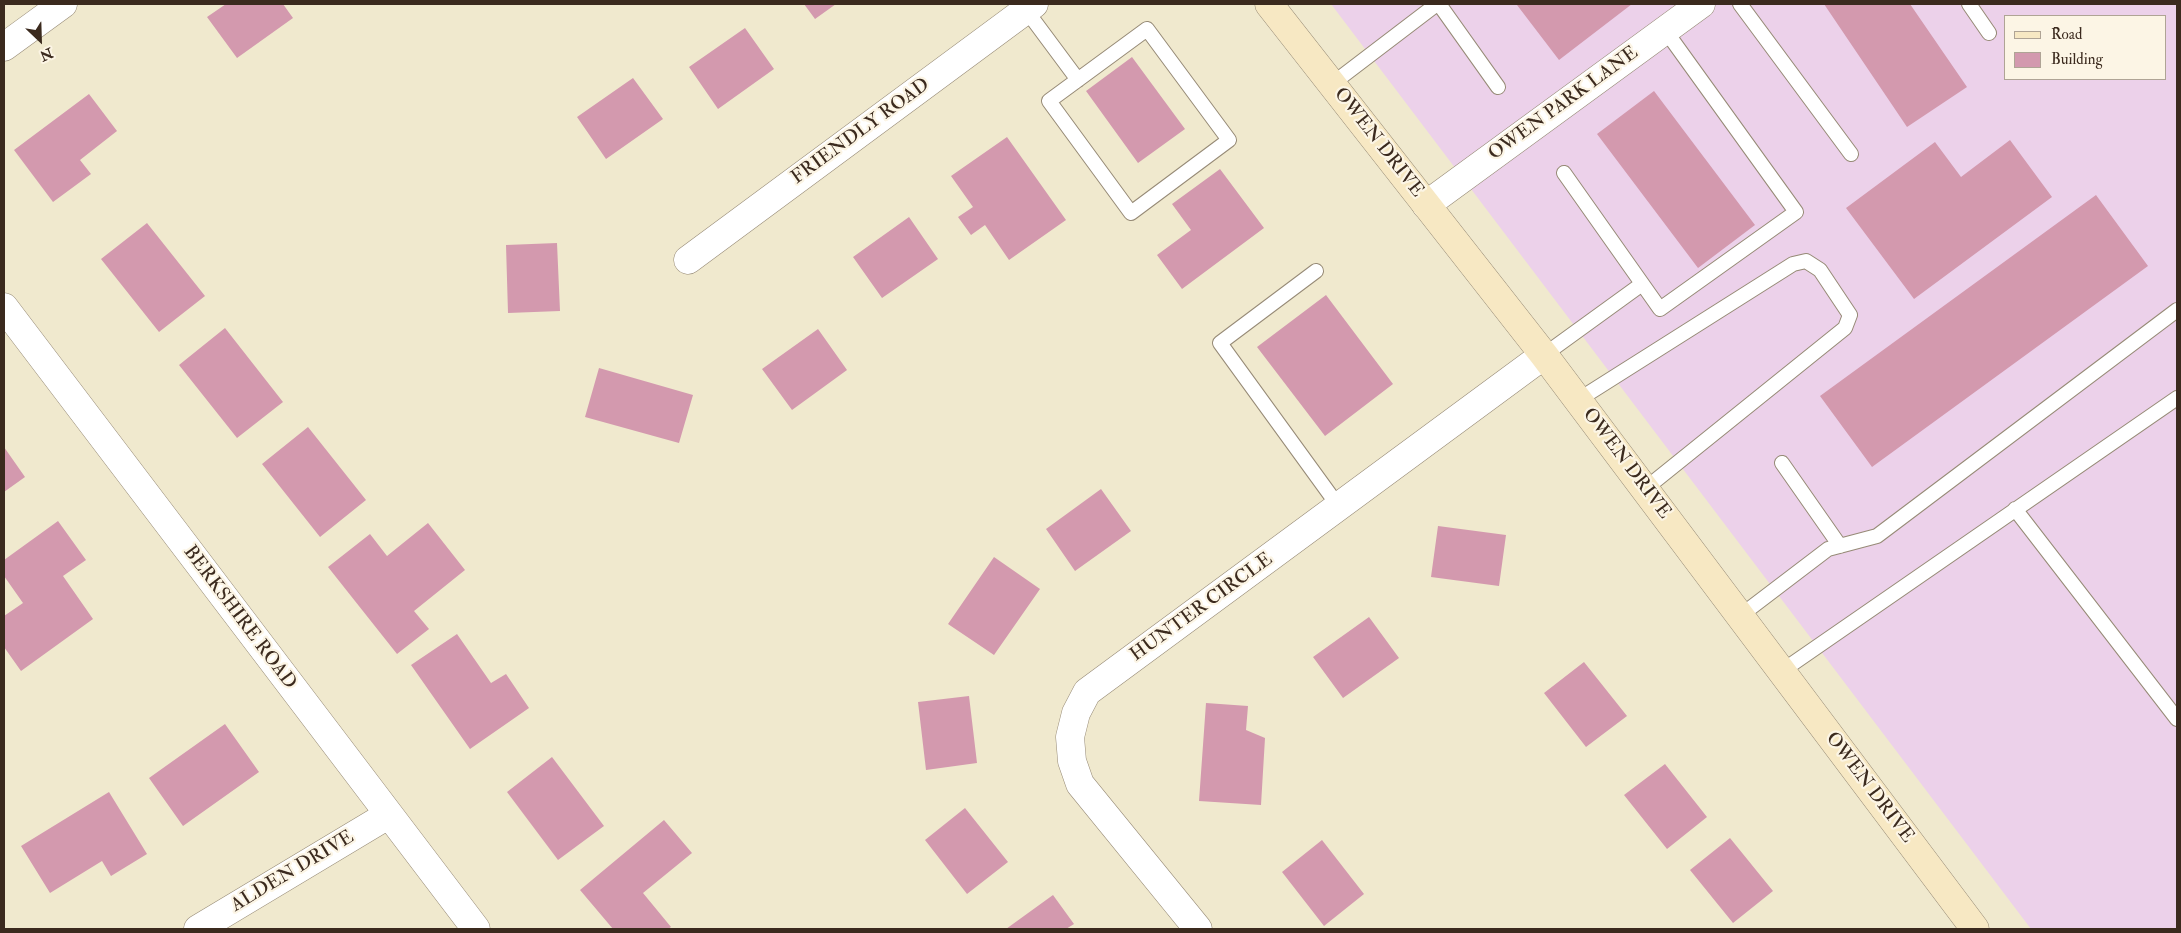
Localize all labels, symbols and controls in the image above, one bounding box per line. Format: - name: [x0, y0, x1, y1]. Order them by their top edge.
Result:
- north arrow: [15, 15, 65, 65]
- legend: [2004, 15, 2166, 80]
- text: Road: [2051, 25, 2082, 44]
- street label: OWEN PARK LANE: [1485, 42, 1643, 166]
- text: N: [37, 44, 55, 64]
- text: Building: [2051, 50, 2103, 69]
- street label: FRIENDLY ROAD: [787, 74, 935, 190]
- street label: OWEN DRIVE: [1328, 84, 1428, 202]
- street label: OWEN DRIVE: [1577, 404, 1675, 524]
- street label: BERKSHIRE ROAD: [178, 542, 300, 694]
- street label: HUNTER CIRCLE: [1126, 549, 1278, 667]
- street label: OWEN DRIVE: [1820, 728, 1918, 848]
- street label: ALDEN DRIVE: [227, 826, 359, 918]

